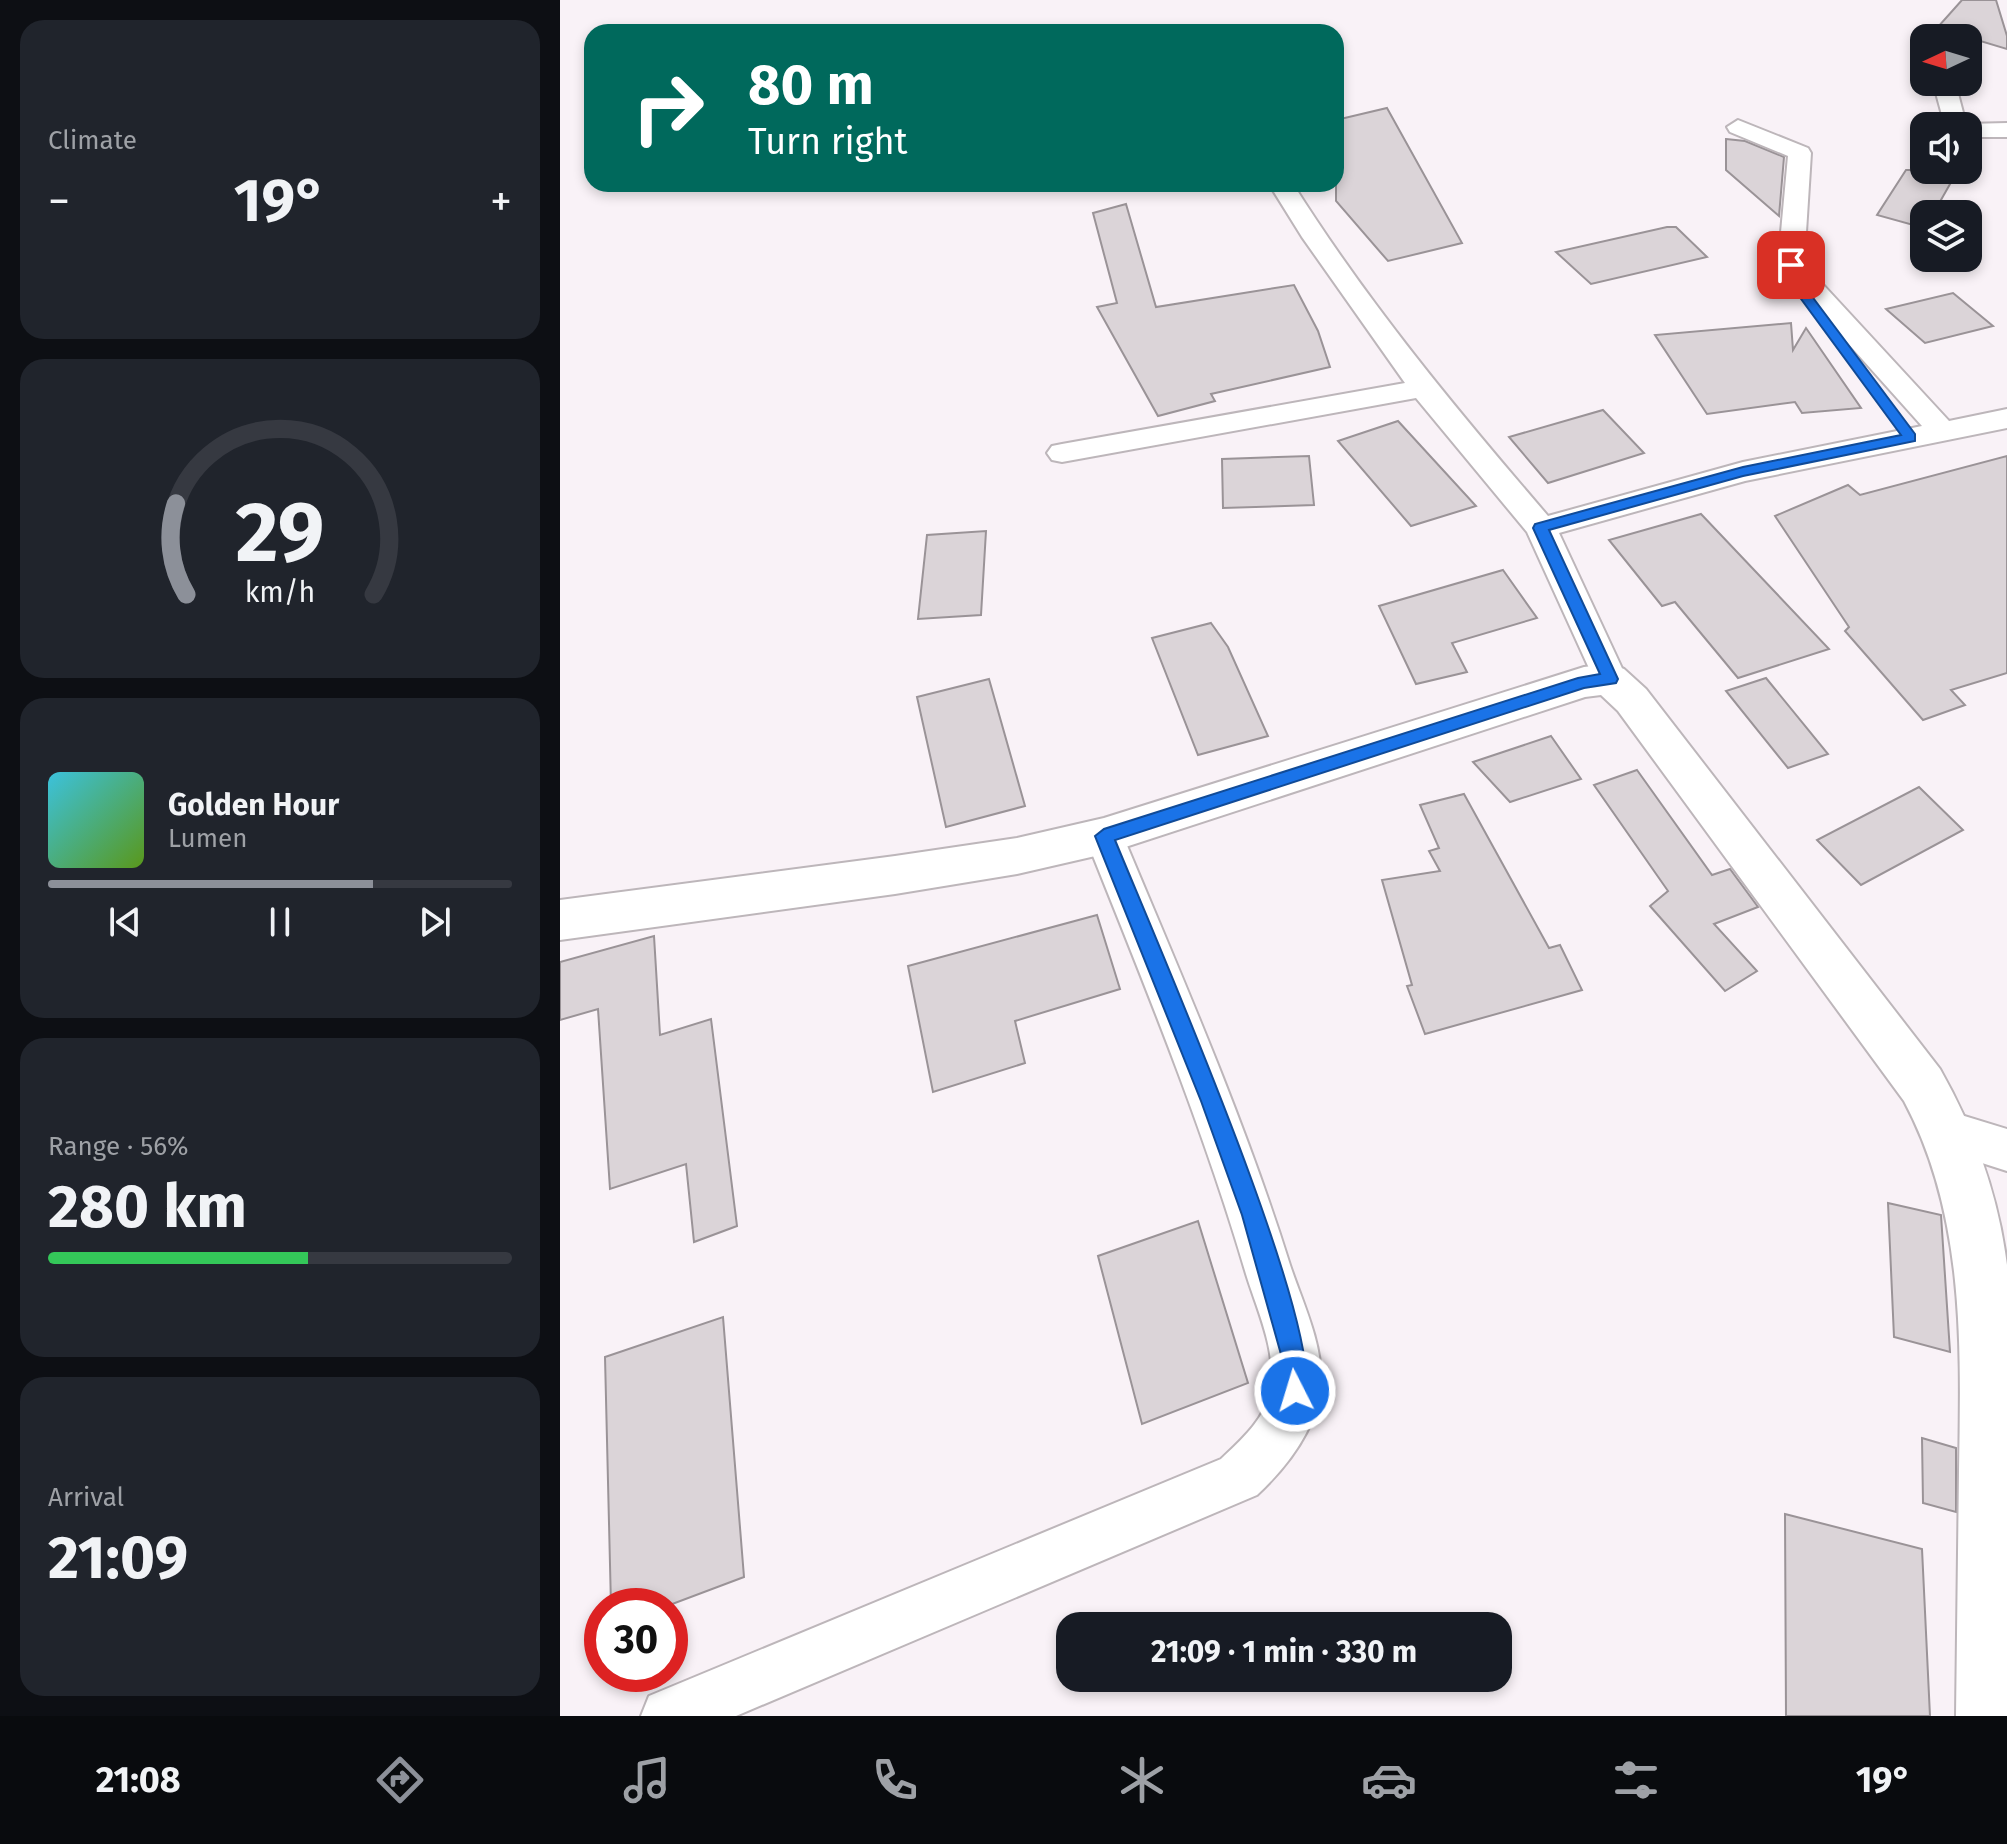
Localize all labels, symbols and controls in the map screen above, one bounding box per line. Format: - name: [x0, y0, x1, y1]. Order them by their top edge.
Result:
- north arrow: [1910, 24, 1982, 96]
- map controls: [1910, 24, 1982, 272]
- text: 80 m: [748, 52, 874, 119]
- icon: right: [616, 56, 720, 160]
- button: sound: [1910, 112, 1982, 184]
- text: Turn right: [748, 120, 908, 164]
- text: Climate: [48, 125, 137, 156]
- text: 19°: [234, 165, 326, 237]
- text: −: [48, 175, 70, 228]
- text: +: [490, 175, 512, 228]
- button: layers: [1910, 200, 1982, 272]
- pin: [1757, 231, 1825, 299]
- icon: arrive: [1769, 243, 1813, 287]
- text: 29: [236, 482, 324, 582]
- text: km/h: [245, 575, 315, 610]
- text: Golden Hour: [168, 787, 339, 823]
- text: Lumen: [168, 823, 247, 854]
- icon: previous: [103, 900, 147, 944]
- icon: pause: [258, 900, 302, 944]
- icon: next: [413, 900, 457, 944]
- text: Range · 56%: [48, 1131, 189, 1162]
- text: 280 km: [48, 1171, 247, 1243]
- position arrow: [1253, 1349, 1337, 1433]
- text: Arrival: [48, 1482, 124, 1513]
- text: 21:09: [48, 1522, 188, 1594]
- speed limit sign: 30: [584, 1588, 688, 1692]
- text: 21:09 · 1 min · 330 m: [1151, 1634, 1417, 1670]
- icon: directions: [372, 1752, 428, 1808]
- icon: music: [619, 1752, 675, 1808]
- icon: phone: [867, 1752, 923, 1808]
- icon: climate: [1114, 1752, 1170, 1808]
- icon: car: [1361, 1752, 1417, 1808]
- icon: filters: [1608, 1752, 1664, 1808]
- text: 21:08: [96, 1758, 181, 1802]
- text: 19°: [1856, 1758, 1911, 1802]

